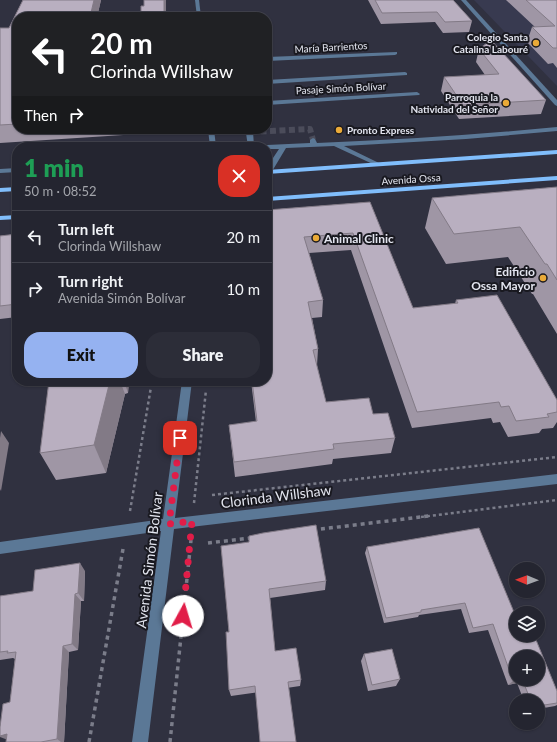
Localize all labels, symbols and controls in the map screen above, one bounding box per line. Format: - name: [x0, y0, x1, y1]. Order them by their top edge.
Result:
- text: 20 m: [90, 26, 153, 60]
- icon: left: [24, 28, 76, 80]
- place label: Colegio Santa Catalina Labouré: [453, 31, 529, 55]
- marker: Colegio Santa Catalina Labouré: [531, 38, 541, 48]
- street label: María Barrientos: [294, 39, 368, 55]
- text: Clorinda Willshaw: [90, 60, 233, 82]
- street label: Pasaje Simón Bolívar: [295, 80, 387, 96]
- place label: Parroquia la Natividad del Señor: [410, 91, 498, 115]
- marker: Parroquia la Natividad del Señor: [501, 98, 511, 108]
- icon: right: [65, 104, 87, 126]
- text: Then: [24, 106, 57, 124]
- place label: Pronto Express: [347, 124, 415, 136]
- marker: Pronto Express: [334, 125, 344, 135]
- text: 1 min: [24, 153, 84, 182]
- button: close: [218, 155, 260, 197]
- street label: Avenida Ossa: [381, 171, 441, 187]
- text: 50 m · 08:52: [24, 183, 97, 199]
- text: Turn left: [58, 220, 114, 238]
- icon: left: [24, 226, 46, 248]
- text: 20 m: [226, 228, 260, 246]
- place label: Animal Clinic: [323, 231, 394, 246]
- marker: Animal Clinic: [311, 233, 321, 243]
- text: Clorinda Willshaw: [58, 238, 161, 254]
- place label: Edificio Ossa Mayor: [471, 264, 536, 293]
- text: Turn right: [58, 272, 123, 290]
- marker: Edificio Ossa Mayor: [538, 273, 548, 283]
- icon: right: [24, 278, 46, 300]
- text: 10 m: [226, 280, 260, 298]
- text: Avenida Simón Bolívar: [58, 290, 186, 306]
- button: Exit: [24, 332, 138, 378]
- button: Share: [146, 332, 260, 378]
- pin: [163, 421, 197, 455]
- icon: arrive: [169, 427, 191, 449]
- street label: Clorinda Willshaw: [220, 481, 332, 511]
- street label: Avenida Simón Bolívar: [132, 491, 166, 629]
- north arrow: [509, 562, 545, 598]
- map controls: [509, 562, 545, 730]
- position arrow: [162, 595, 204, 637]
- button: layers: [509, 606, 545, 642]
- button: +: [509, 650, 545, 686]
- button: −: [509, 694, 545, 730]

